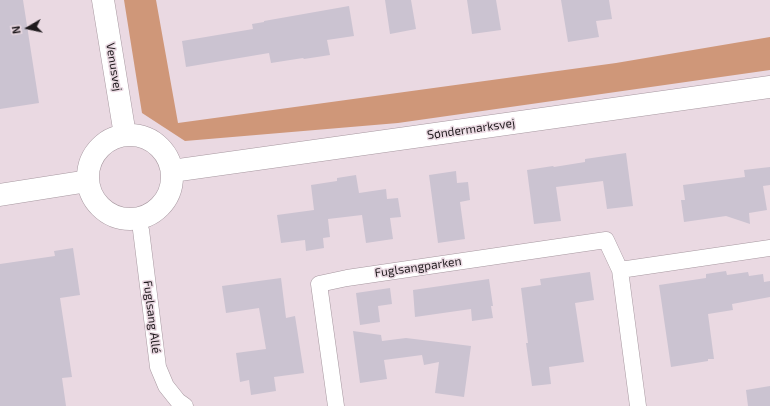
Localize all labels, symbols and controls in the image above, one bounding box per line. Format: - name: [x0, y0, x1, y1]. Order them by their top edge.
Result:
- north arrow: [8, 8, 48, 48]
- text: N: [9, 25, 23, 35]
- street label: Venusvej: [103, 42, 125, 92]
- street label: Søndermarksvej: [426, 116, 516, 142]
- street label: Fuglsangparken: [374, 254, 462, 280]
- street label: Fuglsang Allé: [140, 280, 164, 354]

